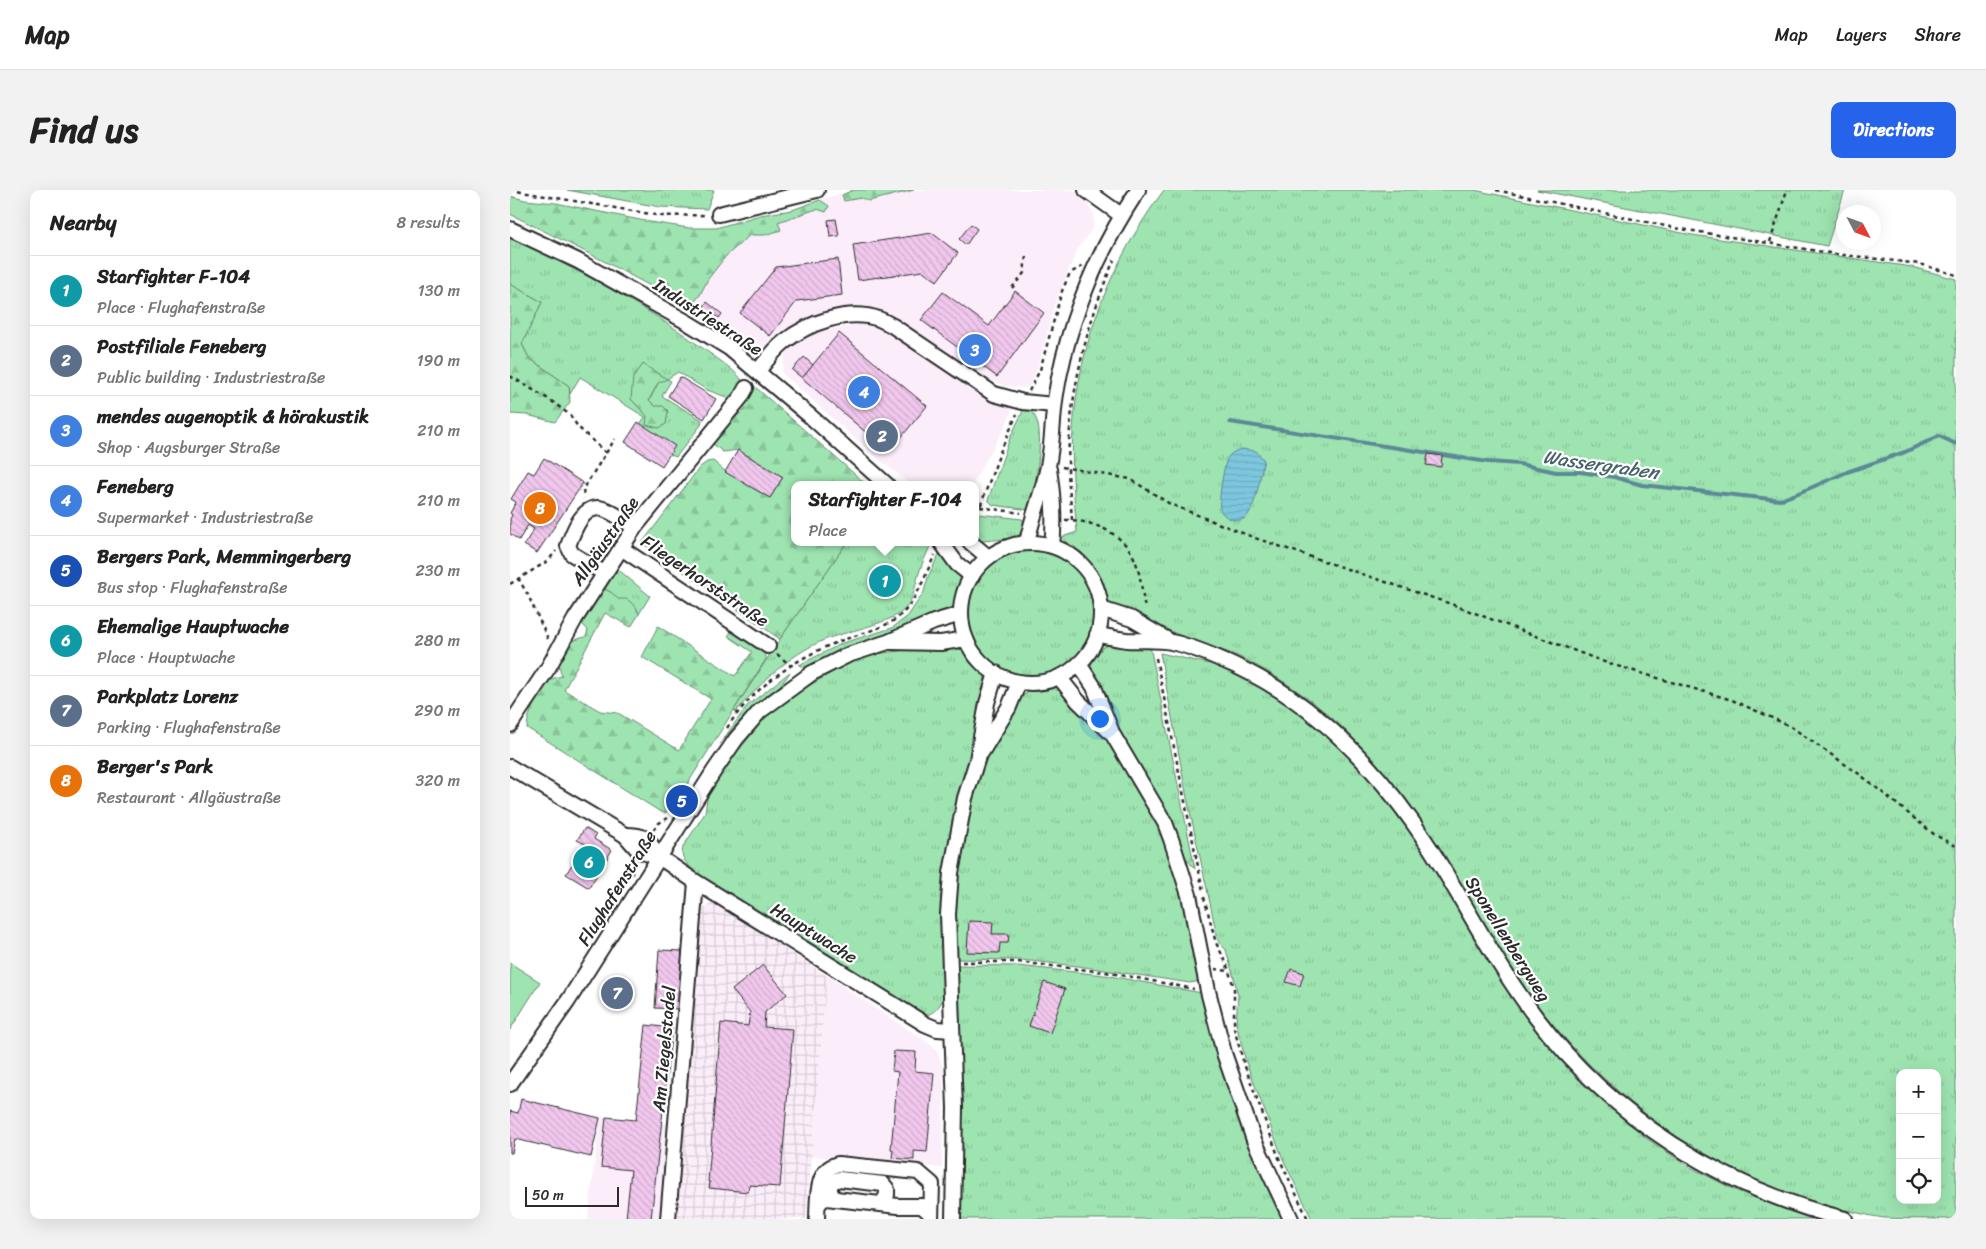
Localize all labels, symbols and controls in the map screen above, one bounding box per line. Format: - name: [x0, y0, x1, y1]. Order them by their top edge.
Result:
- text: Map: [25, 14, 69, 56]
- text: Map: [1775, 19, 1808, 51]
- text: Layers: [1836, 19, 1887, 51]
- text: Share: [1915, 19, 1961, 51]
- text: Find us: [30, 99, 138, 161]
- button: Directions: [1831, 102, 1956, 158]
- text: Nearby: [50, 204, 116, 242]
- north arrow: [1836, 205, 1881, 250]
- text: 8 results: [397, 208, 460, 237]
- text: Starfighter F-104: [97, 260, 250, 293]
- street label: Industriestraße: [646, 269, 769, 365]
- text: 1: [63, 276, 69, 305]
- text: 130 m: [418, 276, 460, 305]
- text: Place · Flughafenstraße: [97, 293, 265, 322]
- text: Postfiliale Feneberg: [97, 330, 266, 363]
- pin: 3: [959, 331, 991, 369]
- text: 2: [61, 346, 71, 375]
- text: 190 m: [417, 346, 460, 375]
- text: Public building · Industriestraße: [97, 363, 325, 392]
- pin: 4: [848, 373, 880, 411]
- text: mendes augenoptik & hörakustik: [97, 400, 369, 433]
- text: 3: [62, 416, 70, 445]
- text: 210 m: [417, 416, 460, 445]
- pin: 2: [866, 417, 898, 455]
- text: Shop · Augsburger Straße: [97, 433, 280, 462]
- water label: Wassergraben: [1541, 440, 1663, 489]
- text: Feneberg: [97, 470, 174, 503]
- popup: [791, 481, 979, 546]
- text: Starfighter F-104: [808, 483, 962, 516]
- text: 4: [61, 486, 71, 515]
- text: 210 m: [417, 486, 460, 515]
- pin: 8: [524, 489, 556, 527]
- street label: Allgäustraße: [562, 489, 648, 593]
- text: Supermarket · Industriestraße: [97, 503, 313, 532]
- text: Place: [808, 516, 847, 545]
- street label: Fliegerhorststraße: [634, 526, 776, 636]
- text: Bergers Park, Memmingerberg: [97, 540, 351, 573]
- text: 5: [61, 556, 71, 585]
- text: 230 m: [415, 556, 460, 585]
- pin: 1: [869, 562, 901, 600]
- text: Bus stop · Flughafenstraße: [97, 573, 287, 602]
- text: Ehemalige Hauptwache: [97, 610, 289, 643]
- text: 6: [61, 626, 71, 655]
- text: 280 m: [415, 626, 460, 655]
- text: Place · Hauptwache: [97, 643, 235, 672]
- text: Parkplatz Lorenz: [97, 680, 238, 713]
- text: 7: [61, 696, 71, 725]
- text: 290 m: [414, 696, 460, 725]
- your location: [1087, 706, 1113, 732]
- text: Parking · Flughafenstraße: [97, 713, 281, 742]
- text: Berger's Park: [97, 750, 213, 783]
- text: 8: [61, 766, 71, 795]
- text: 320 m: [415, 766, 460, 795]
- pin: 5: [666, 782, 698, 820]
- text: Restaurant · Allgäustraße: [97, 783, 281, 812]
- street label: Flughafenstraße: [568, 824, 666, 952]
- pin: 6: [573, 843, 605, 881]
- street label: Sponellenbergweg: [1456, 870, 1560, 1008]
- street label: Hauptwache: [764, 893, 864, 973]
- pin: 7: [601, 974, 633, 1012]
- street label: Am Ziegelstadel: [642, 984, 686, 1114]
- map controls: [1896, 1069, 1941, 1204]
- button: +: [1896, 1069, 1941, 1114]
- button: −: [1896, 1114, 1941, 1159]
- button: locate: [1896, 1159, 1941, 1204]
- text: 50 m: [532, 1183, 564, 1208]
- scale bar: [525, 1184, 619, 1207]

